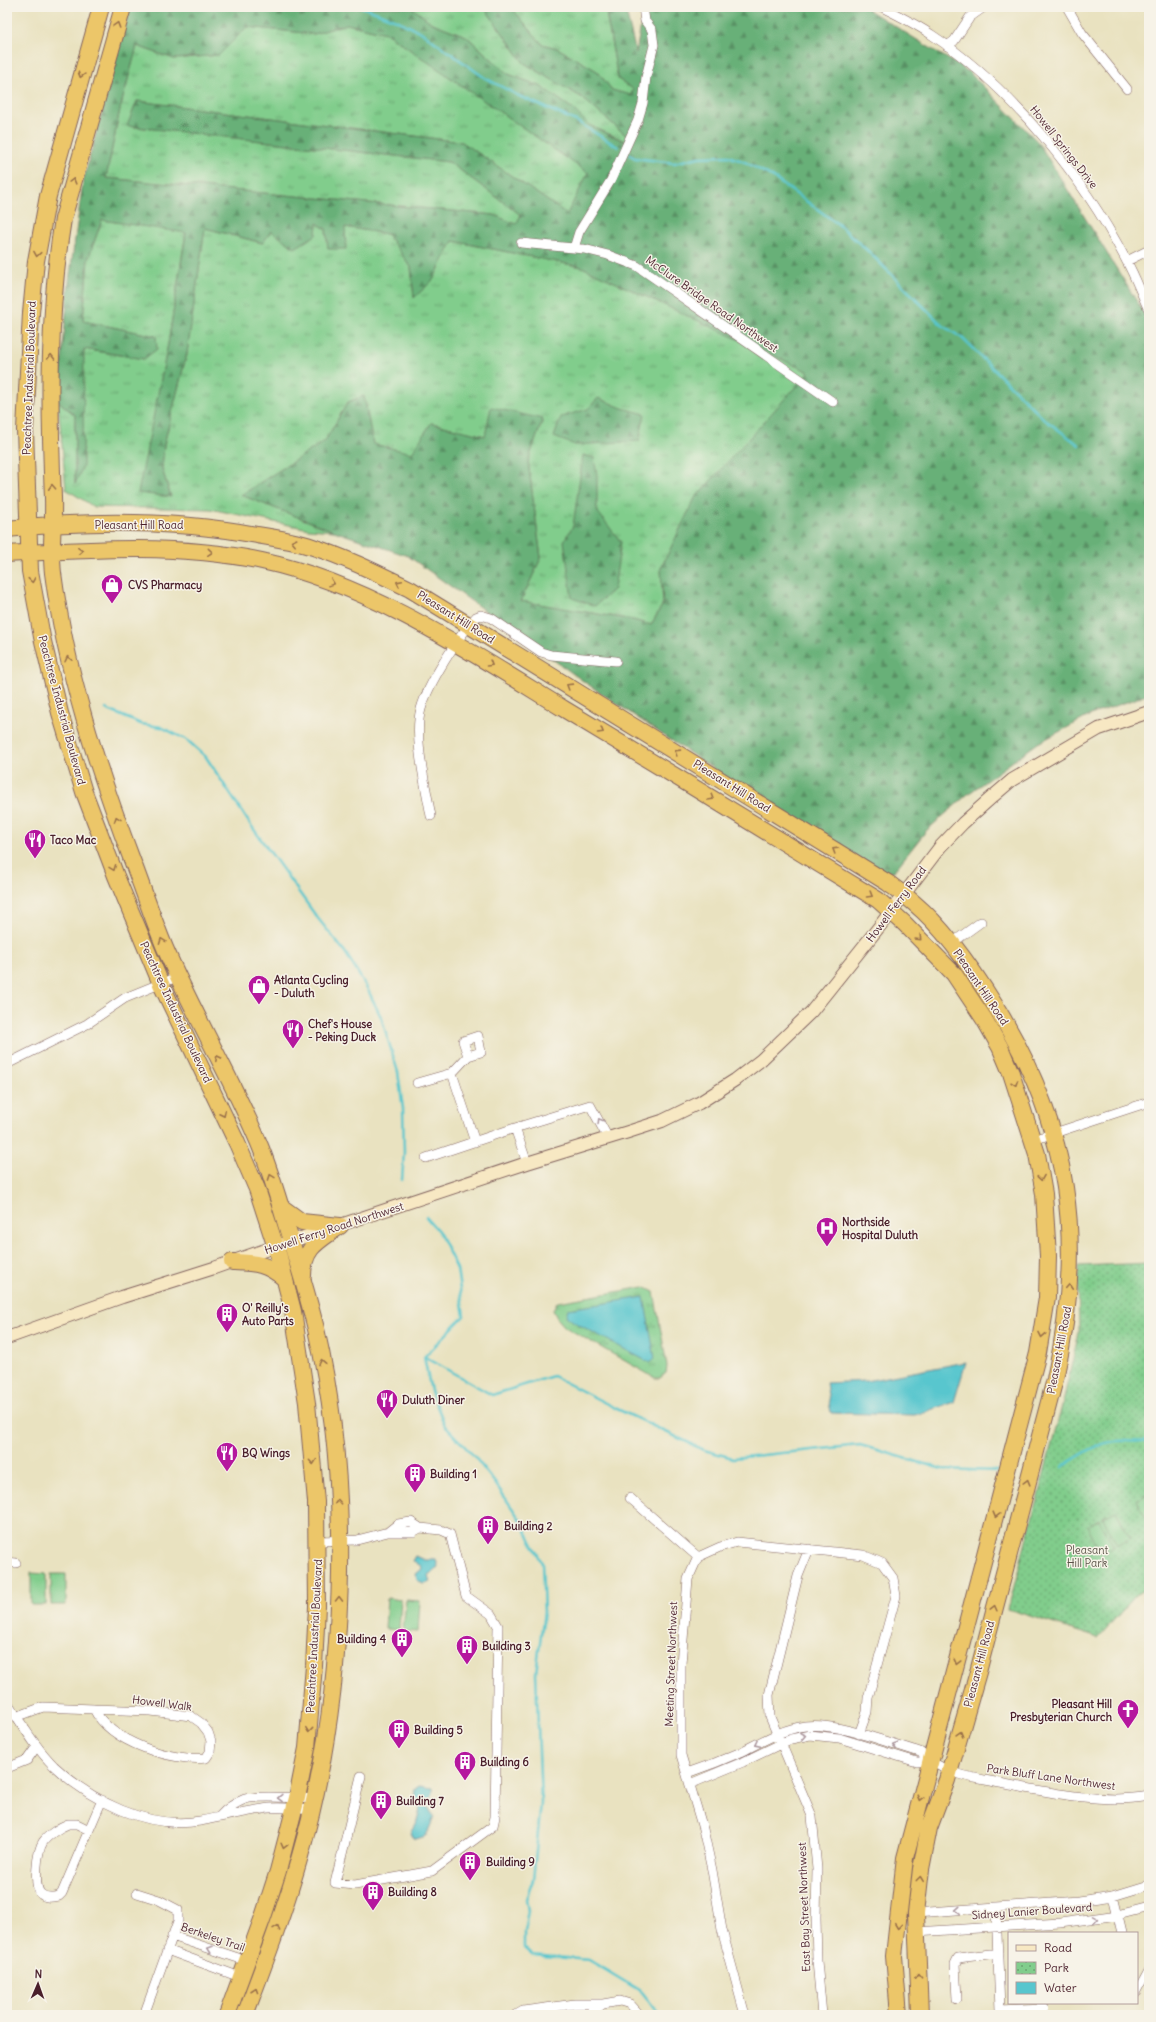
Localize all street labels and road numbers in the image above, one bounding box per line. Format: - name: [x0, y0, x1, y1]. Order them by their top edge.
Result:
- street label: Howell Springs Drive: [1027, 103, 1101, 191]
- street label: McClure Bridge Road Northwest: [643, 253, 781, 355]
- street label: Peachtree Industrial Boulevard: [19, 300, 39, 455]
- street label: Pleasant Hill Road: [95, 518, 184, 532]
- street label: Pleasant Hill Road: [415, 588, 498, 647]
- street label: Peachtree Industrial Boulevard: [35, 634, 89, 787]
- street label: Pleasant Hill Road: [691, 757, 774, 816]
- street label: Howell Ferry Road: [863, 863, 929, 945]
- street label: Peachtree Industrial Boulevard: [137, 939, 215, 1085]
- street label: Pleasant Hill Road: [950, 946, 1012, 1028]
- street label: Howell Ferry Road Northwest: [263, 1199, 406, 1257]
- street label: Pleasant Hill Road: [1044, 1305, 1074, 1395]
- street label: Peachtree Industrial Boulevard: [303, 1558, 325, 1713]
- street label: Meeting Street Northwest: [662, 1601, 680, 1727]
- street label: Pleasant Hill Road: [961, 1619, 997, 1709]
- street label: Howell Walk: [131, 1692, 193, 1714]
- street label: Park Bluff Lane Northwest: [986, 1761, 1117, 1793]
- street label: East Bay Street Northwest: [795, 1842, 813, 1972]
- street label: Sidney Lanier Boulevard: [971, 1900, 1093, 1922]
- street label: Berkeley Trail: [179, 1919, 247, 1955]

